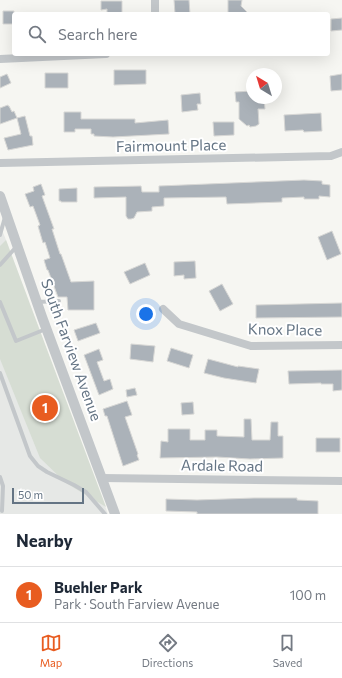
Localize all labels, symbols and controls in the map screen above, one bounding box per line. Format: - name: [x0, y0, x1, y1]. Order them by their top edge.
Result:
- search box: [12, 12, 330, 56]
- icon: search: [26, 23, 48, 45]
- text: Search here: [58, 25, 137, 43]
- north arrow: [246, 68, 282, 104]
- street label: Fairmount Place: [116, 135, 226, 155]
- street label: South Farview Avenue: [38, 276, 106, 423]
- your location: [136, 304, 156, 324]
- street label: Knox Place: [248, 319, 323, 339]
- pin: 1: [32, 393, 58, 423]
- street label: Ardale Road: [181, 455, 263, 475]
- scale bar: [12, 486, 84, 505]
- text: 50 m: [18, 488, 43, 501]
- text: Nearby: [16, 530, 73, 551]
- text: Buehler Park: [54, 578, 143, 596]
- text: 1: [26, 587, 32, 603]
- text: 100 m: [290, 587, 326, 603]
- text: Park · South Farview Avenue: [54, 596, 219, 612]
- tab: Map: [40, 632, 62, 669]
- tab: Directions: [142, 632, 193, 669]
- tab: Saved: [273, 632, 302, 669]

